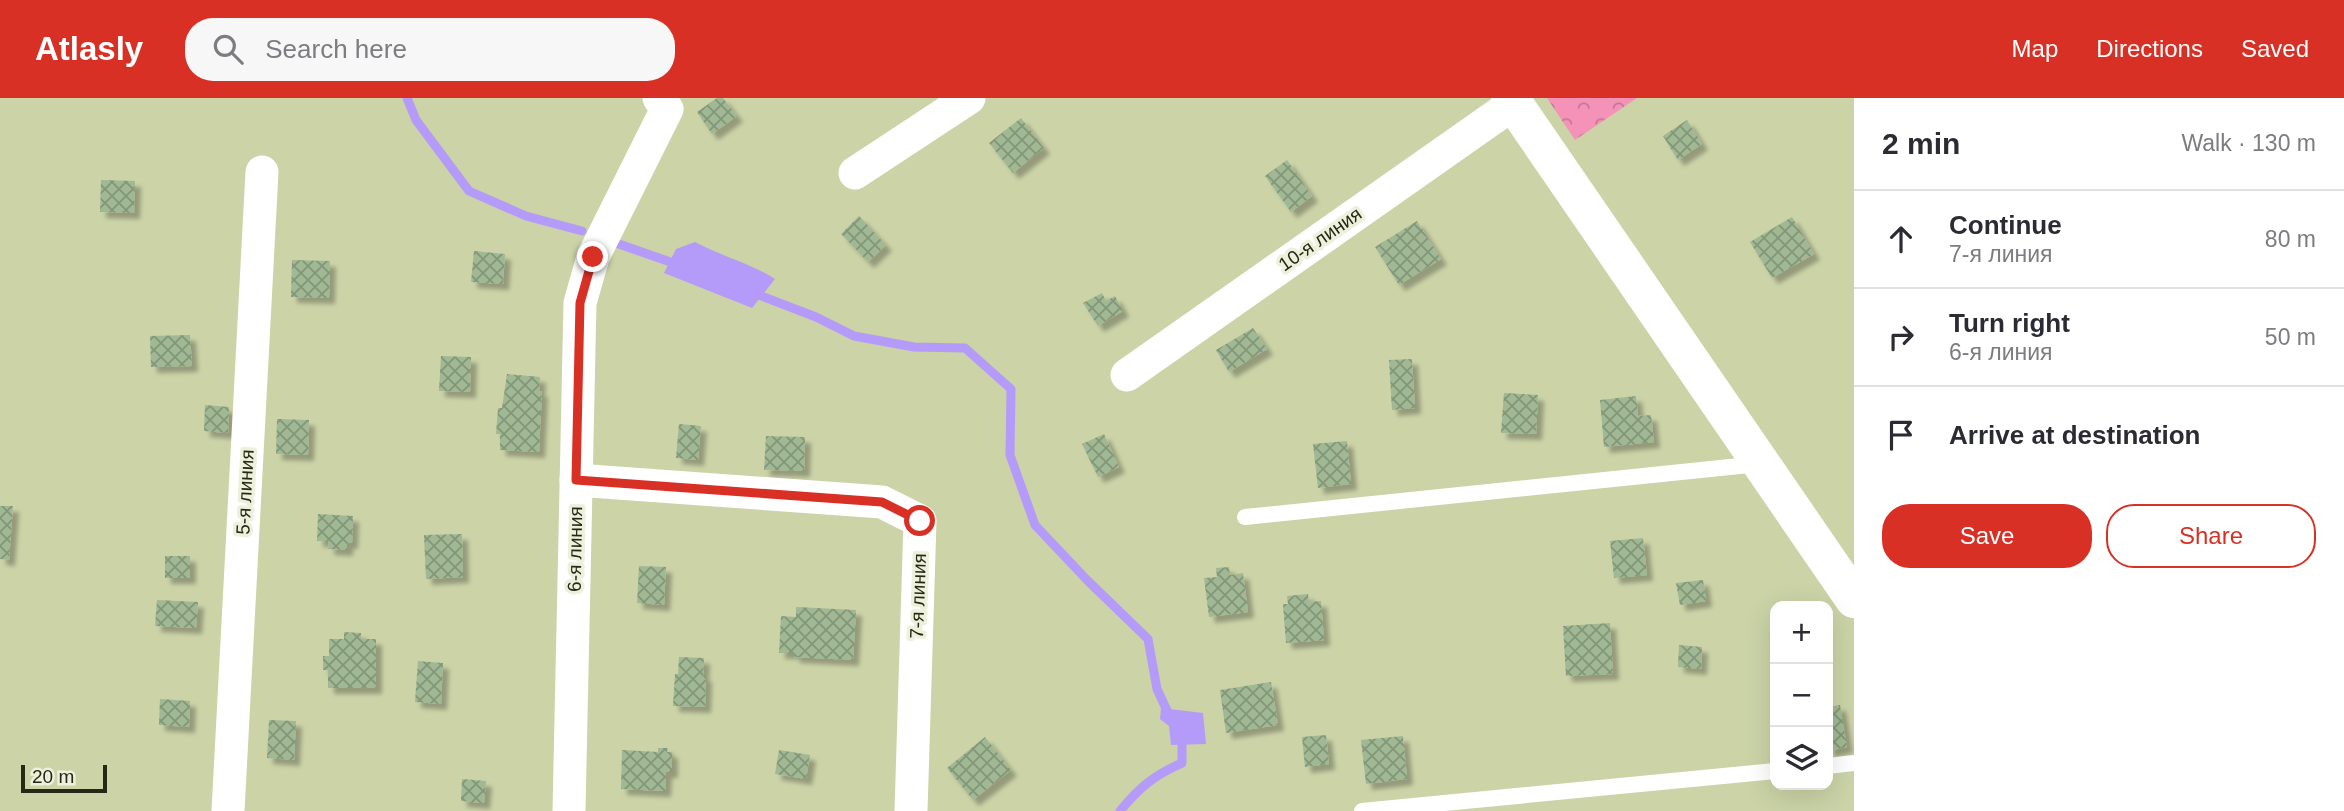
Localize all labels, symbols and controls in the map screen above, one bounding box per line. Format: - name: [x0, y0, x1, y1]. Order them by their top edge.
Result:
- search box: [185, 18, 675, 81]
- text: Atlasly: [35, 30, 143, 67]
- icon: search: [209, 30, 247, 68]
- text: Search here: [265, 34, 407, 64]
- text: Map: [2012, 35, 2058, 62]
- text: Directions: [2096, 35, 2203, 62]
- text: Saved: [2241, 35, 2309, 62]
- text: 2 min: [1882, 127, 1960, 160]
- text: Walk · 130 m: [2181, 130, 2316, 156]
- street label: 10-я линия: [1275, 203, 1365, 275]
- text: Continue: [1949, 210, 2062, 240]
- icon: ahead: [1882, 220, 1920, 258]
- text: 80 m: [2265, 226, 2316, 252]
- route end: [577, 241, 608, 272]
- text: 7-я линия: [1949, 241, 2053, 267]
- text: Turn right: [1949, 308, 2070, 338]
- icon: right: [1882, 318, 1920, 356]
- text: 50 m: [2265, 324, 2316, 350]
- text: 6-я линия: [1949, 339, 2053, 365]
- icon: arrive: [1882, 416, 1920, 454]
- text: Arrive at destination: [1949, 420, 2200, 450]
- street label: 5-я линия: [232, 449, 258, 535]
- button: Save: [1882, 504, 2092, 568]
- button: Share: [2106, 504, 2316, 568]
- route start: [904, 505, 935, 536]
- street label: 6-я линия: [564, 506, 586, 592]
- street label: 7-я линия: [906, 553, 930, 639]
- map controls: [1770, 601, 1833, 790]
- button: +: [1770, 601, 1833, 664]
- button: −: [1770, 664, 1833, 727]
- button: layers: [1770, 727, 1833, 790]
- scale bar: [21, 762, 107, 794]
- text: 20 m: [32, 766, 74, 787]

